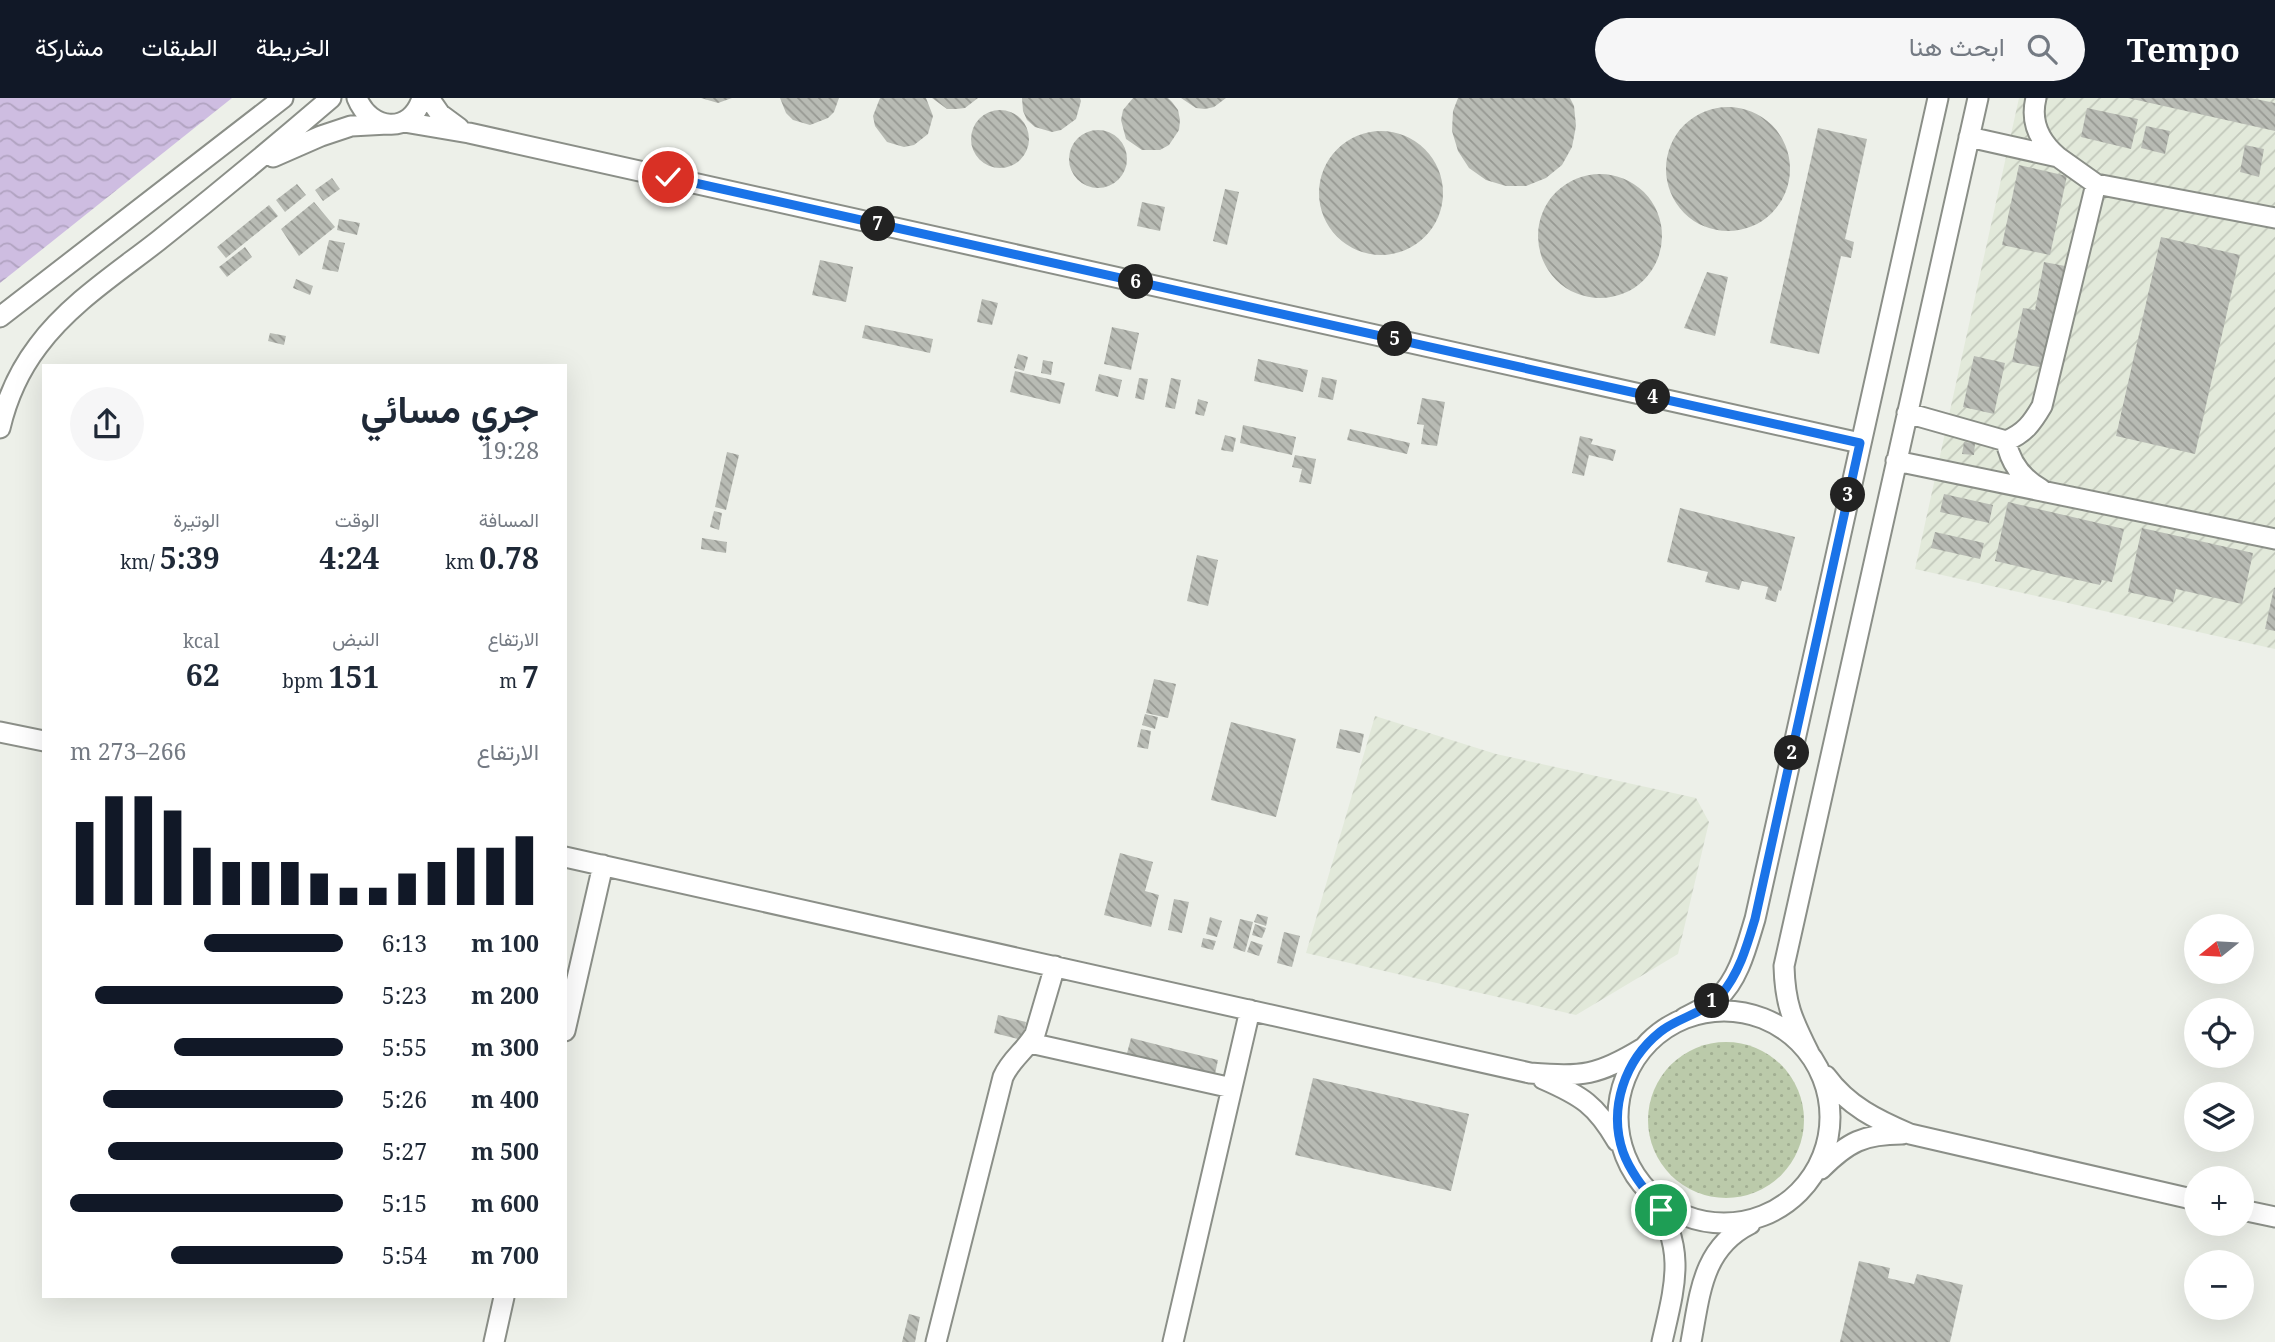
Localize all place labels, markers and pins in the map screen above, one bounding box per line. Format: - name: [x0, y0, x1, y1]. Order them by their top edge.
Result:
- pin: [638, 147, 698, 207]
- pin: 7: [860, 206, 896, 242]
- pin: 6: [1118, 264, 1154, 300]
- pin: 5: [1378, 322, 1412, 356]
- pin: 4: [1636, 380, 1670, 414]
- pin: 3: [1830, 478, 1866, 512]
- pin: 2: [1774, 736, 1810, 770]
- pin: 1: [1694, 984, 1730, 1018]
- pin: [1631, 1180, 1691, 1240]

